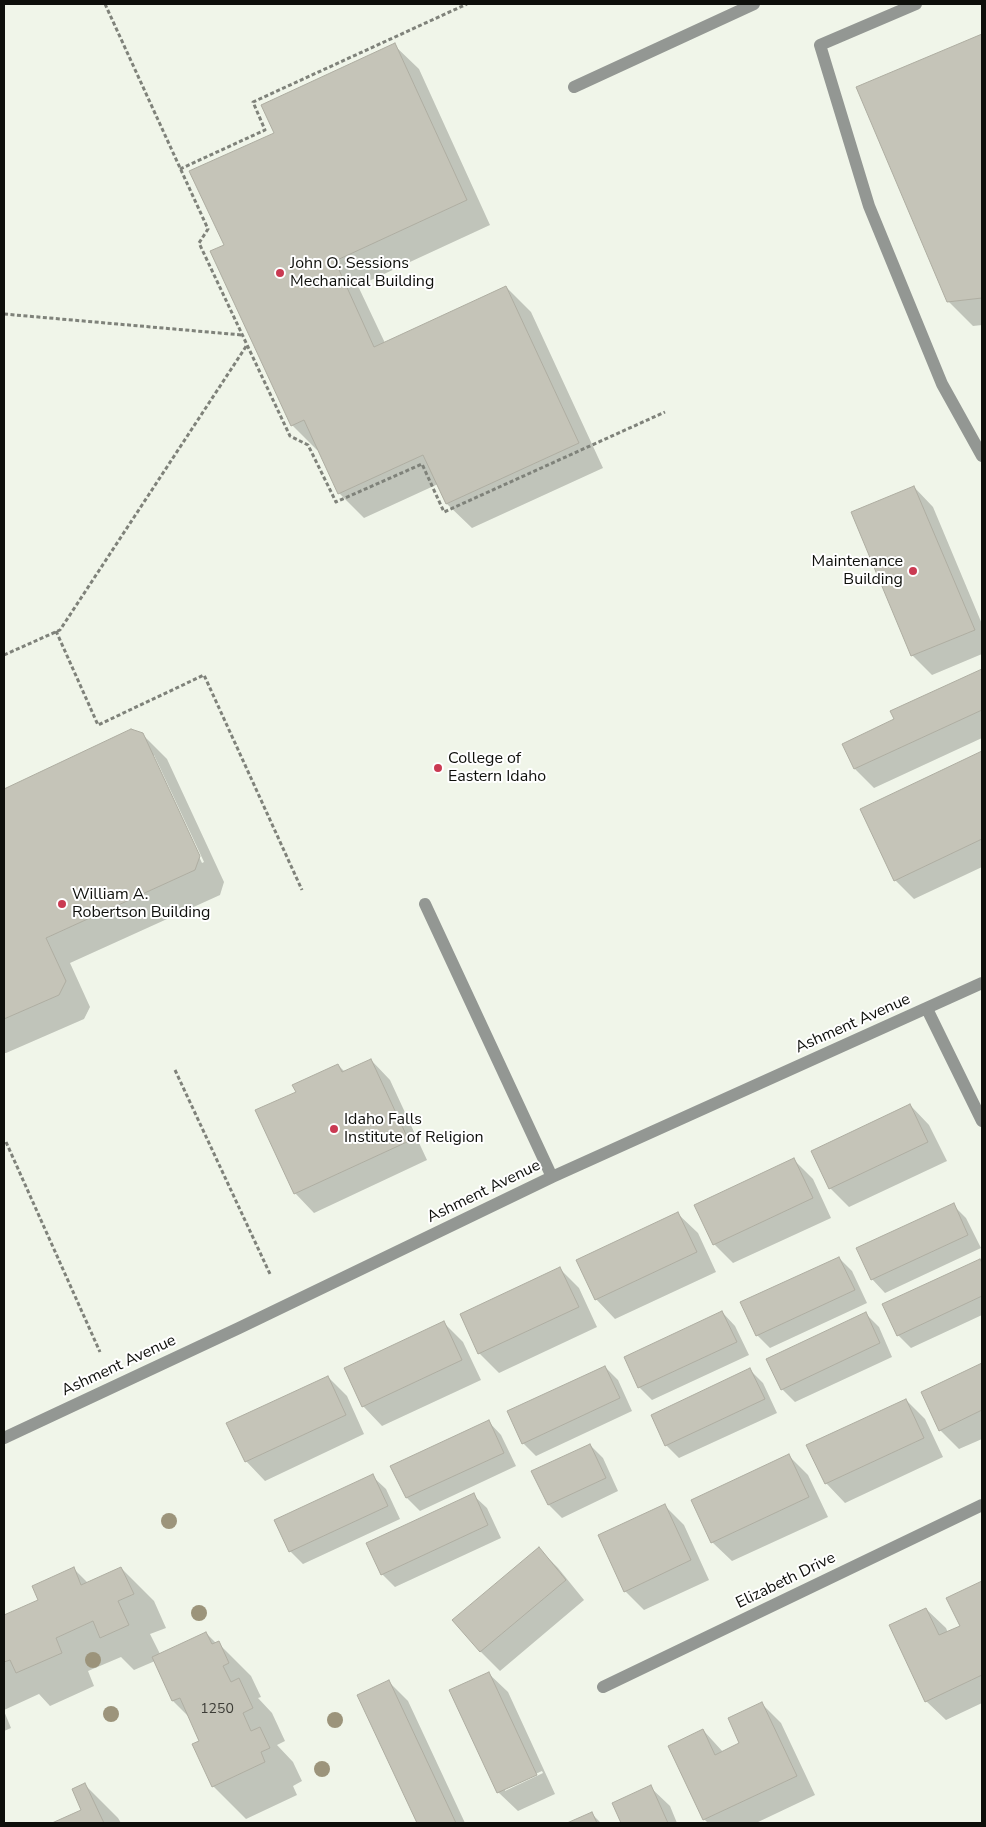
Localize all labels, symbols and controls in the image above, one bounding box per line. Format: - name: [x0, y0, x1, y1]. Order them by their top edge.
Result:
- place label: John O. Sessions Mechanical Building: [290, 254, 434, 292]
- marker: John O. Sessions Mechanical Building: [274, 267, 286, 279]
- place label: Maintenance Building: [812, 552, 903, 590]
- marker: Maintenance Building: [907, 565, 919, 577]
- place label: College of Eastern Idaho: [448, 749, 546, 787]
- marker: College of Eastern Idaho: [432, 762, 444, 774]
- place label: William A. Robertson Building: [72, 885, 210, 923]
- marker: William A. Robertson Building: [56, 898, 68, 910]
- street label: Ashment Avenue: [793, 990, 913, 1058]
- place label: Idaho Falls Institute of Religion: [344, 1110, 484, 1148]
- marker: Idaho Falls Institute of Religion: [328, 1123, 340, 1135]
- street label: Ashment Avenue: [424, 1156, 544, 1228]
- street label: Ashment Avenue: [59, 1331, 179, 1401]
- street label: Elizabeth Drive: [733, 1549, 839, 1613]
- house number: 1250: [200, 1702, 234, 1718]

